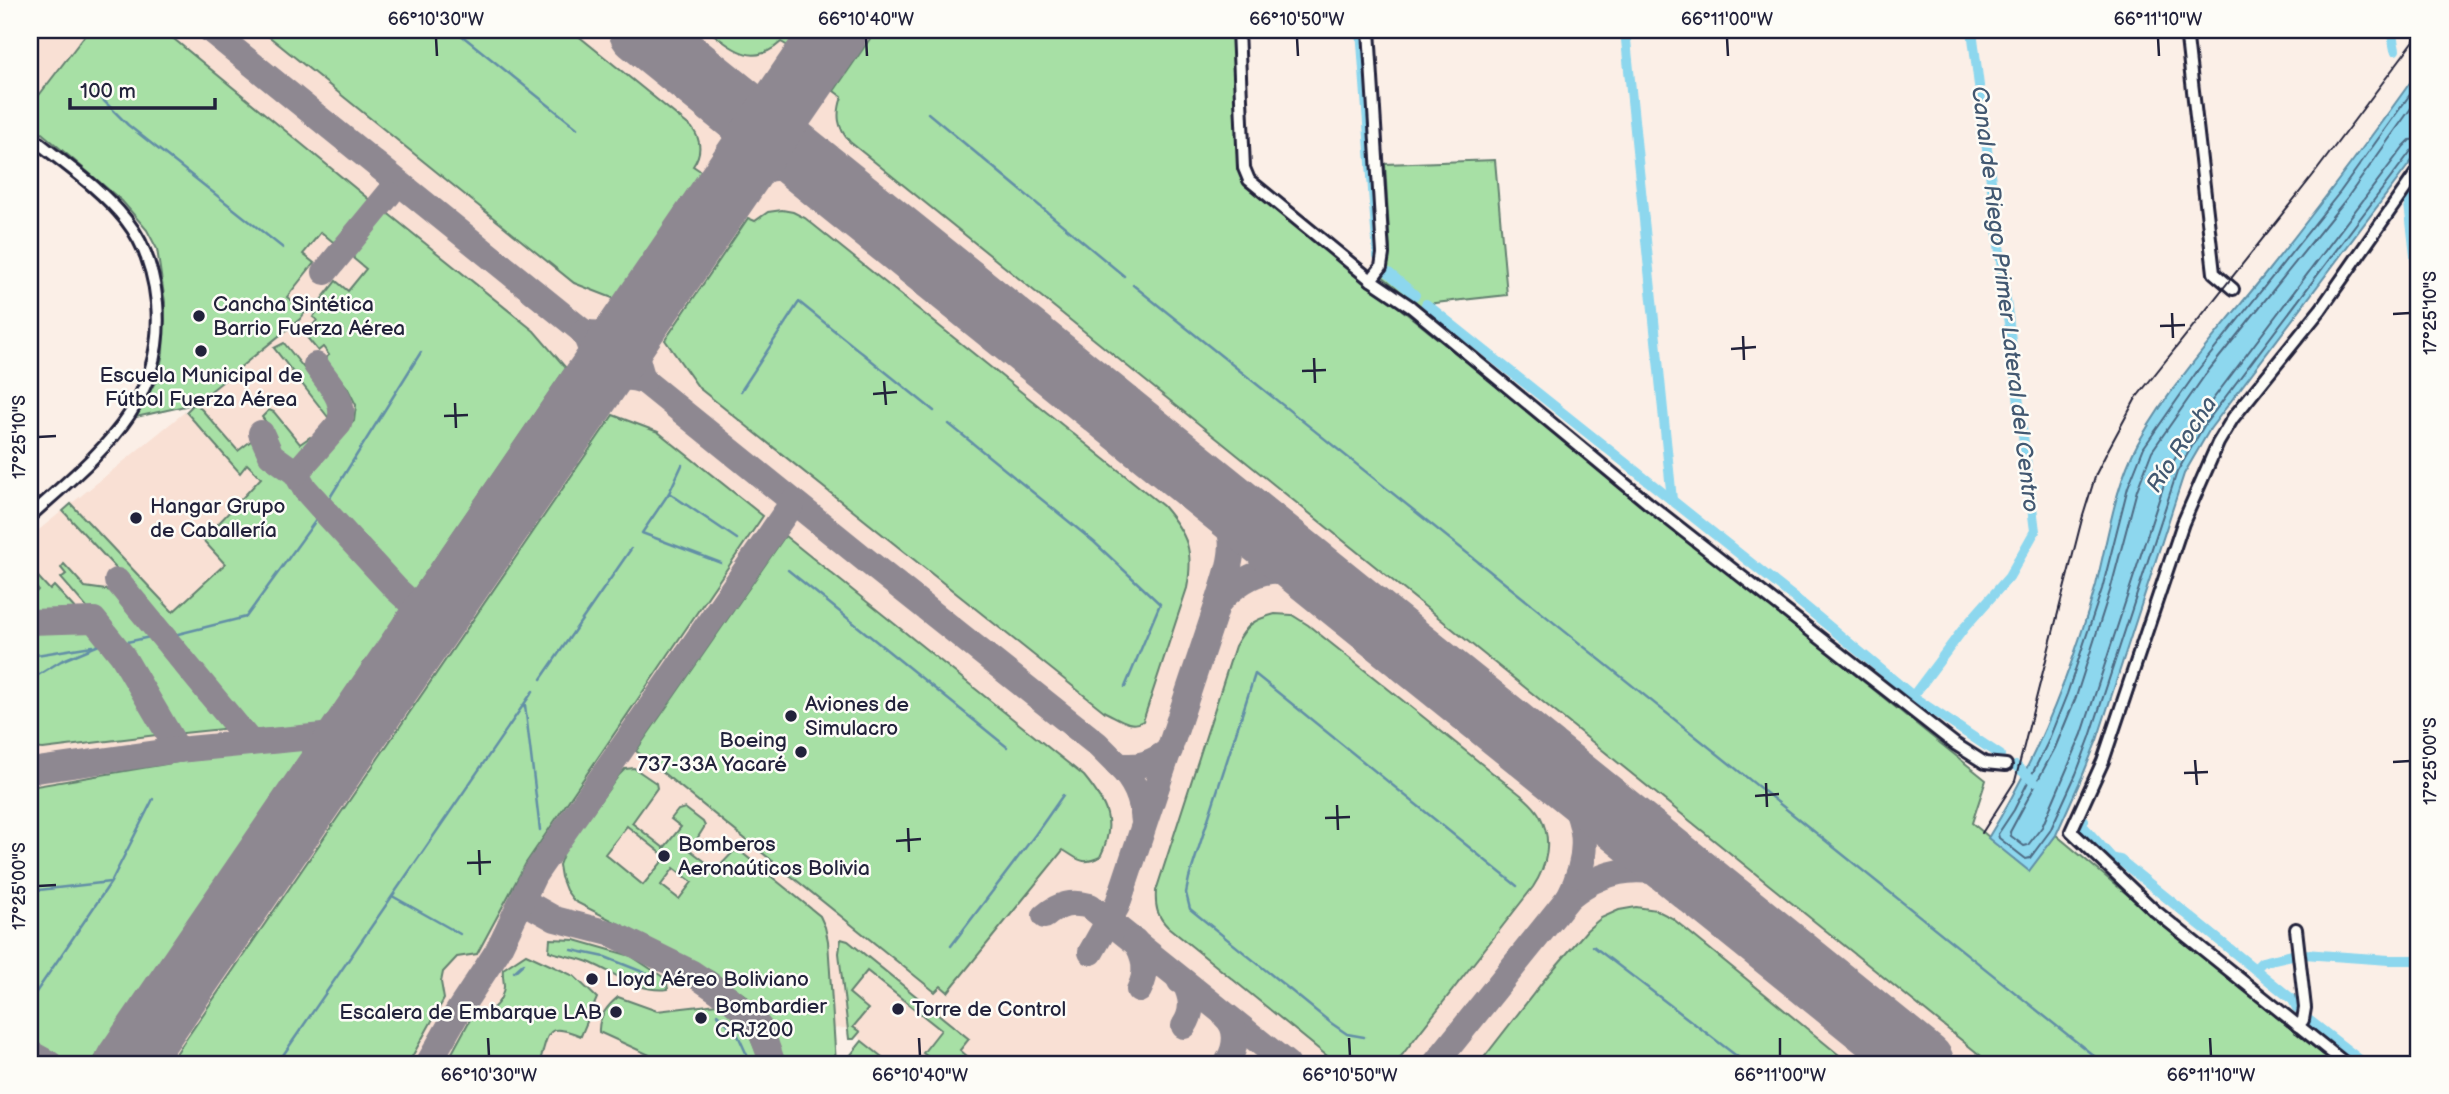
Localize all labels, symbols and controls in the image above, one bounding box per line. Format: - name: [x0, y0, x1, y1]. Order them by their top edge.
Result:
- text: 66°10'30"W: [388, 9, 485, 30]
- text: 66°10'40"W: [818, 9, 915, 30]
- text: 66°10'50"W: [1249, 9, 1345, 30]
- text: 66°11'00"W: [1681, 9, 1774, 30]
- text: 66°11'10"W: [2114, 9, 2203, 30]
- scale bar: [70, 66, 215, 110]
- text: 100 m: [80, 79, 136, 104]
- water label: Canal de Riego Primer Lateral del Centro: [1965, 84, 2045, 514]
- text: 17°25'10"S: [2420, 271, 2441, 355]
- place label: Cancha Sintética Barrio Fuerza Aérea: [213, 292, 405, 341]
- marker: Cancha Sintética Barrio Fuerza Aérea: [191, 308, 207, 324]
- marker: Escuela Municipal de Fútbol Fuerza Aérea: [193, 343, 209, 359]
- place label: Escuela Municipal de Fútbol Fuerza Aérea: [99, 363, 303, 412]
- water label: Río Rocha: [2140, 391, 2223, 498]
- text: 17°25'10"S: [9, 395, 30, 479]
- place label: Hangar Grupo de Caballería: [150, 494, 286, 543]
- marker: Hangar Grupo de Caballería: [128, 510, 144, 526]
- place label: Aviones de Simulacro: [805, 692, 909, 741]
- marker: Aviones de Simulacro: [783, 708, 799, 724]
- text: 17°25'00"S: [2420, 717, 2441, 805]
- place label: Boeing 737-33A Yacaré: [638, 728, 787, 777]
- marker: Boeing 737-33A Yacaré: [793, 744, 809, 760]
- place label: Bomberos Aeronaúticos Bolivia: [678, 832, 870, 881]
- text: 17°25'00"S: [9, 842, 30, 930]
- marker: Bomberos Aeronaúticos Bolivia: [656, 848, 672, 864]
- place label: Lloyd Aéreo Boliviano: [606, 967, 809, 992]
- marker: Lloyd Aéreo Boliviano: [584, 971, 600, 987]
- place label: Bombardier CRJ200: [715, 994, 827, 1043]
- place label: Torre de Control: [912, 997, 1066, 1022]
- place label: Escalera de Embarque LAB: [339, 1000, 602, 1025]
- marker: Torre de Control: [890, 1001, 906, 1017]
- marker: Escalera de Embarque LAB: [608, 1004, 624, 1020]
- marker: Bombardier CRJ200: [693, 1010, 709, 1026]
- text: 66°10'30"W: [441, 1065, 538, 1086]
- text: 66°10'40"W: [872, 1065, 969, 1086]
- text: 66°10'50"W: [1302, 1065, 1398, 1086]
- text: 66°11'00"W: [1734, 1065, 1827, 1086]
- text: 66°11'10"W: [2167, 1065, 2256, 1086]

